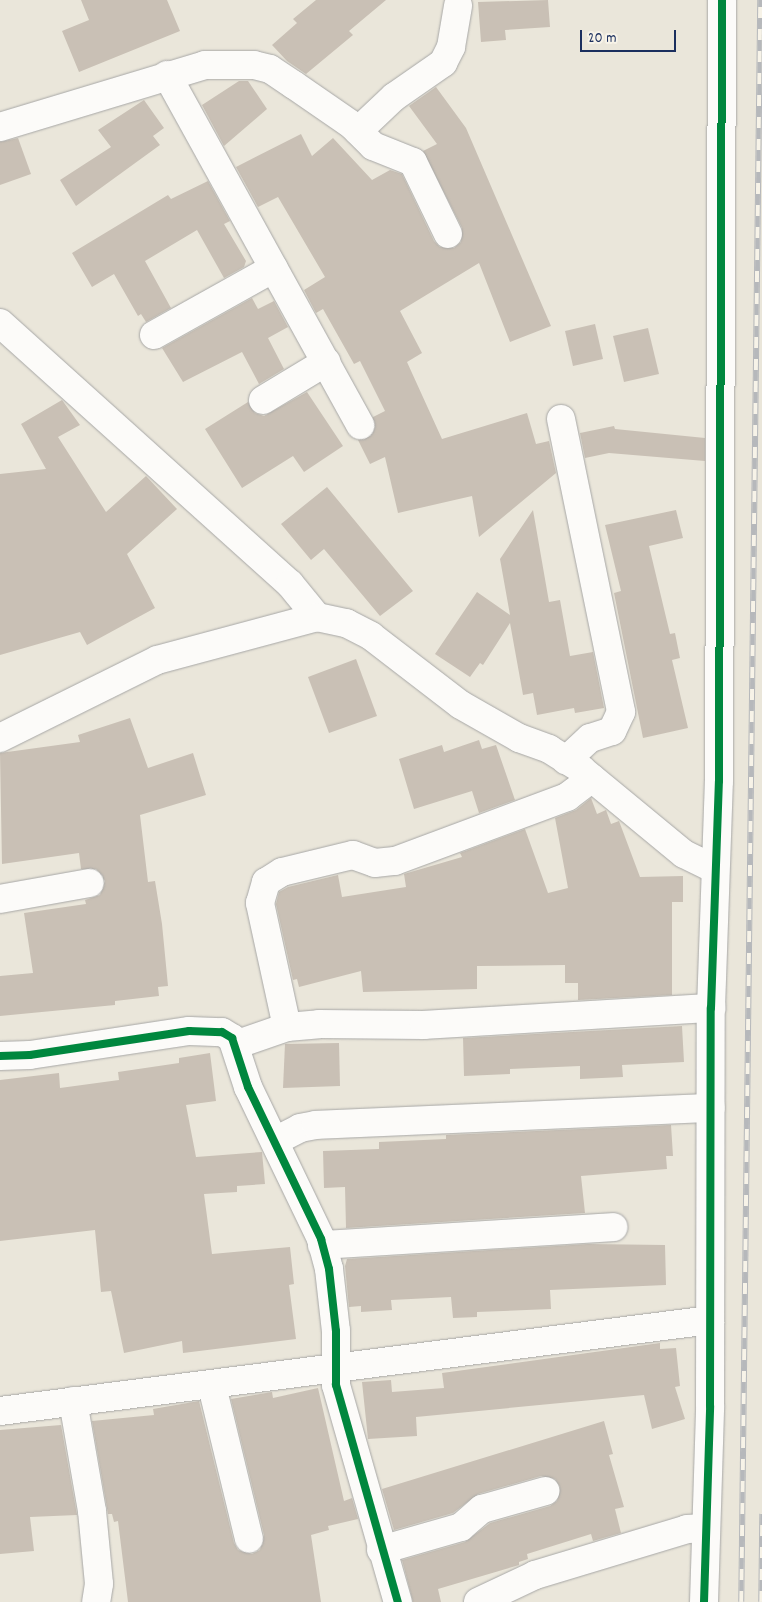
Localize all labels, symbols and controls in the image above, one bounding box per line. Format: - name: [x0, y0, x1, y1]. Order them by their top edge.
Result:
- scale bar: [582, 20, 678, 52]
- text: 20 m: [588, 28, 616, 50]

